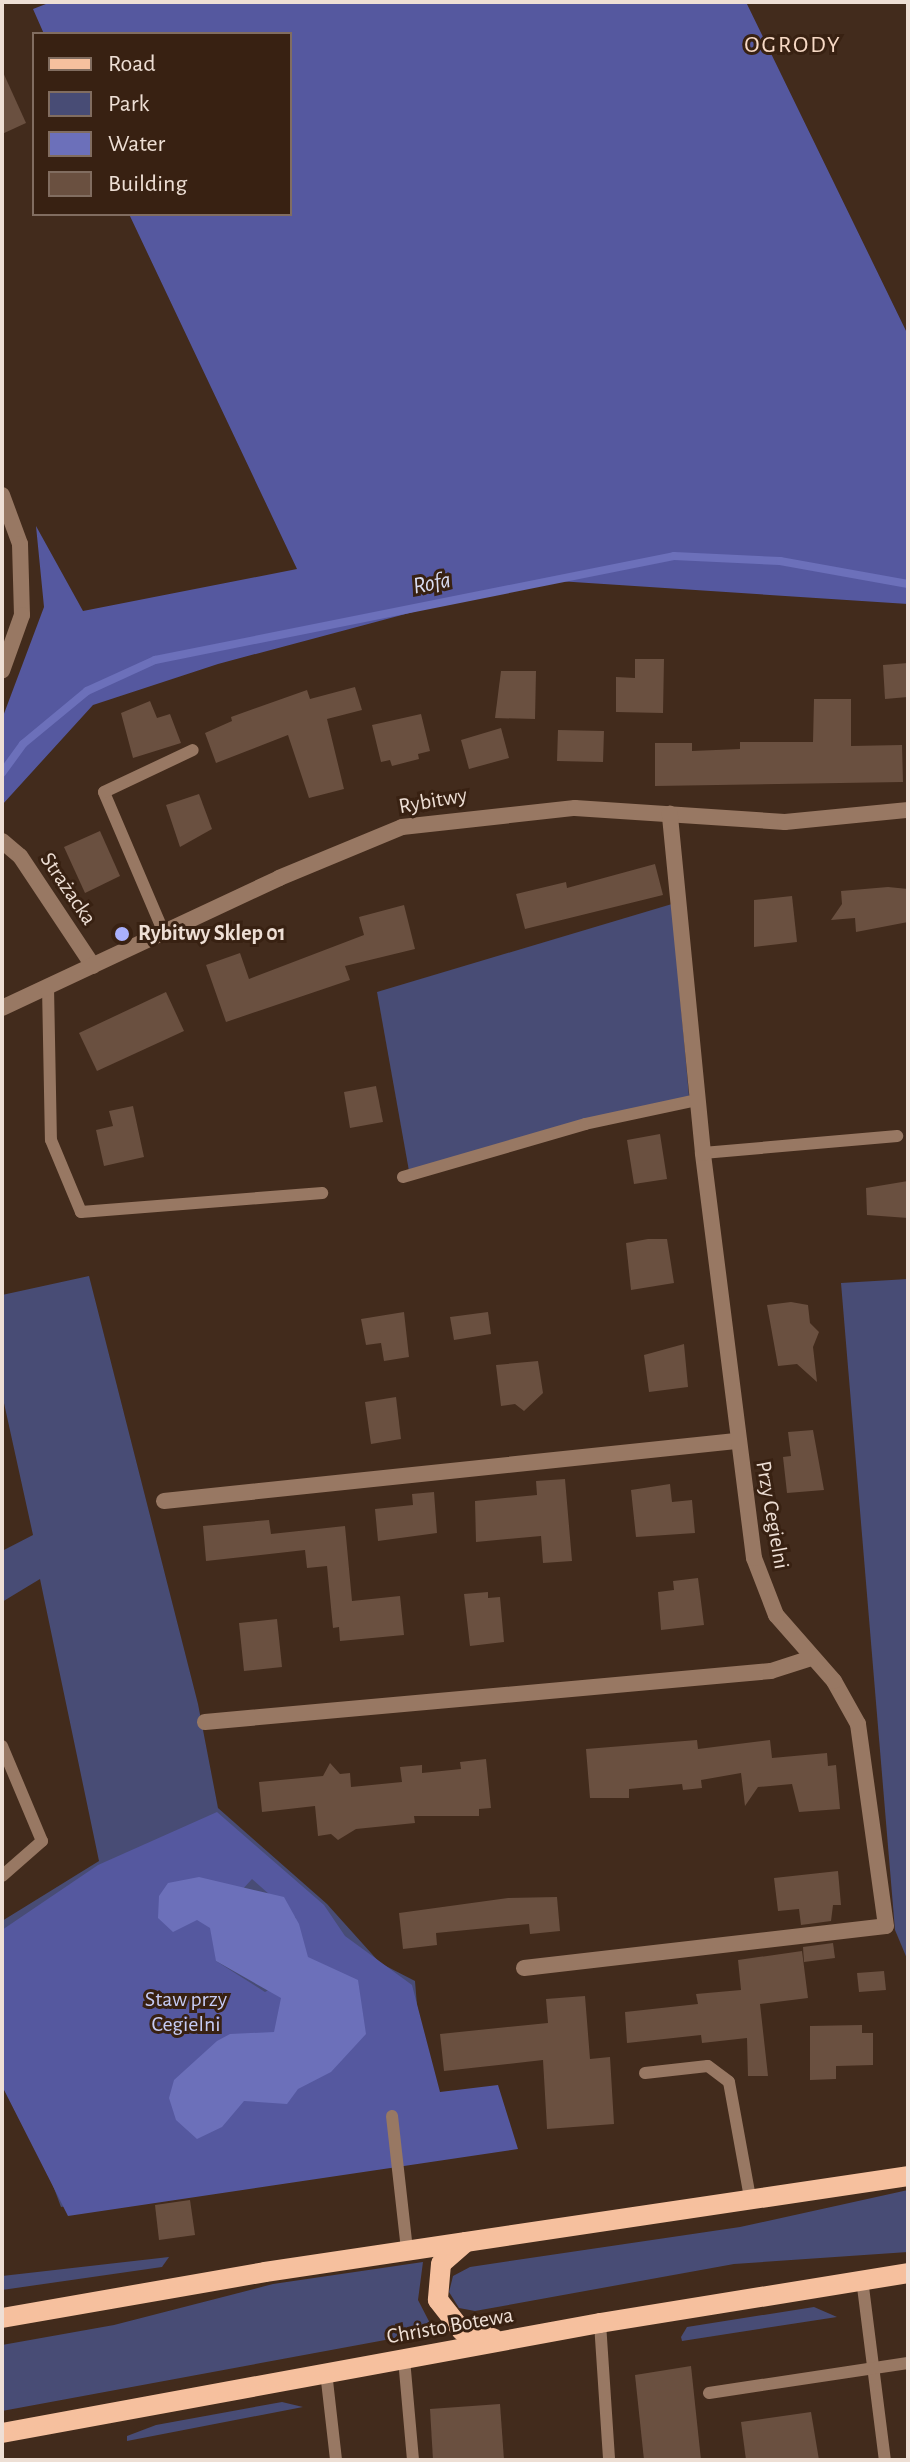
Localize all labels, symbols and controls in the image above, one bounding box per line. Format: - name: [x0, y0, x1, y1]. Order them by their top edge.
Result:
- legend: [32, 32, 292, 216]
- district label: OGRODY: [744, 32, 842, 60]
- text: Road: [108, 52, 156, 76]
- text: Park: [108, 92, 149, 116]
- text: Water: [108, 132, 165, 156]
- text: Building: [108, 172, 187, 196]
- water label: Rofa: [411, 566, 453, 602]
- street label: Rybitwy: [397, 782, 469, 820]
- street label: Strażacka: [34, 848, 102, 930]
- place label: Rybitwy Sklep 01: [138, 921, 286, 947]
- marker: Rybitwy Sklep 01: [113, 925, 131, 943]
- street label: Przy Cegielni: [749, 1459, 795, 1571]
- park label: Staw przy Cegielni: [145, 1986, 227, 2038]
- street label: Christo Botewa: [385, 2302, 515, 2350]

